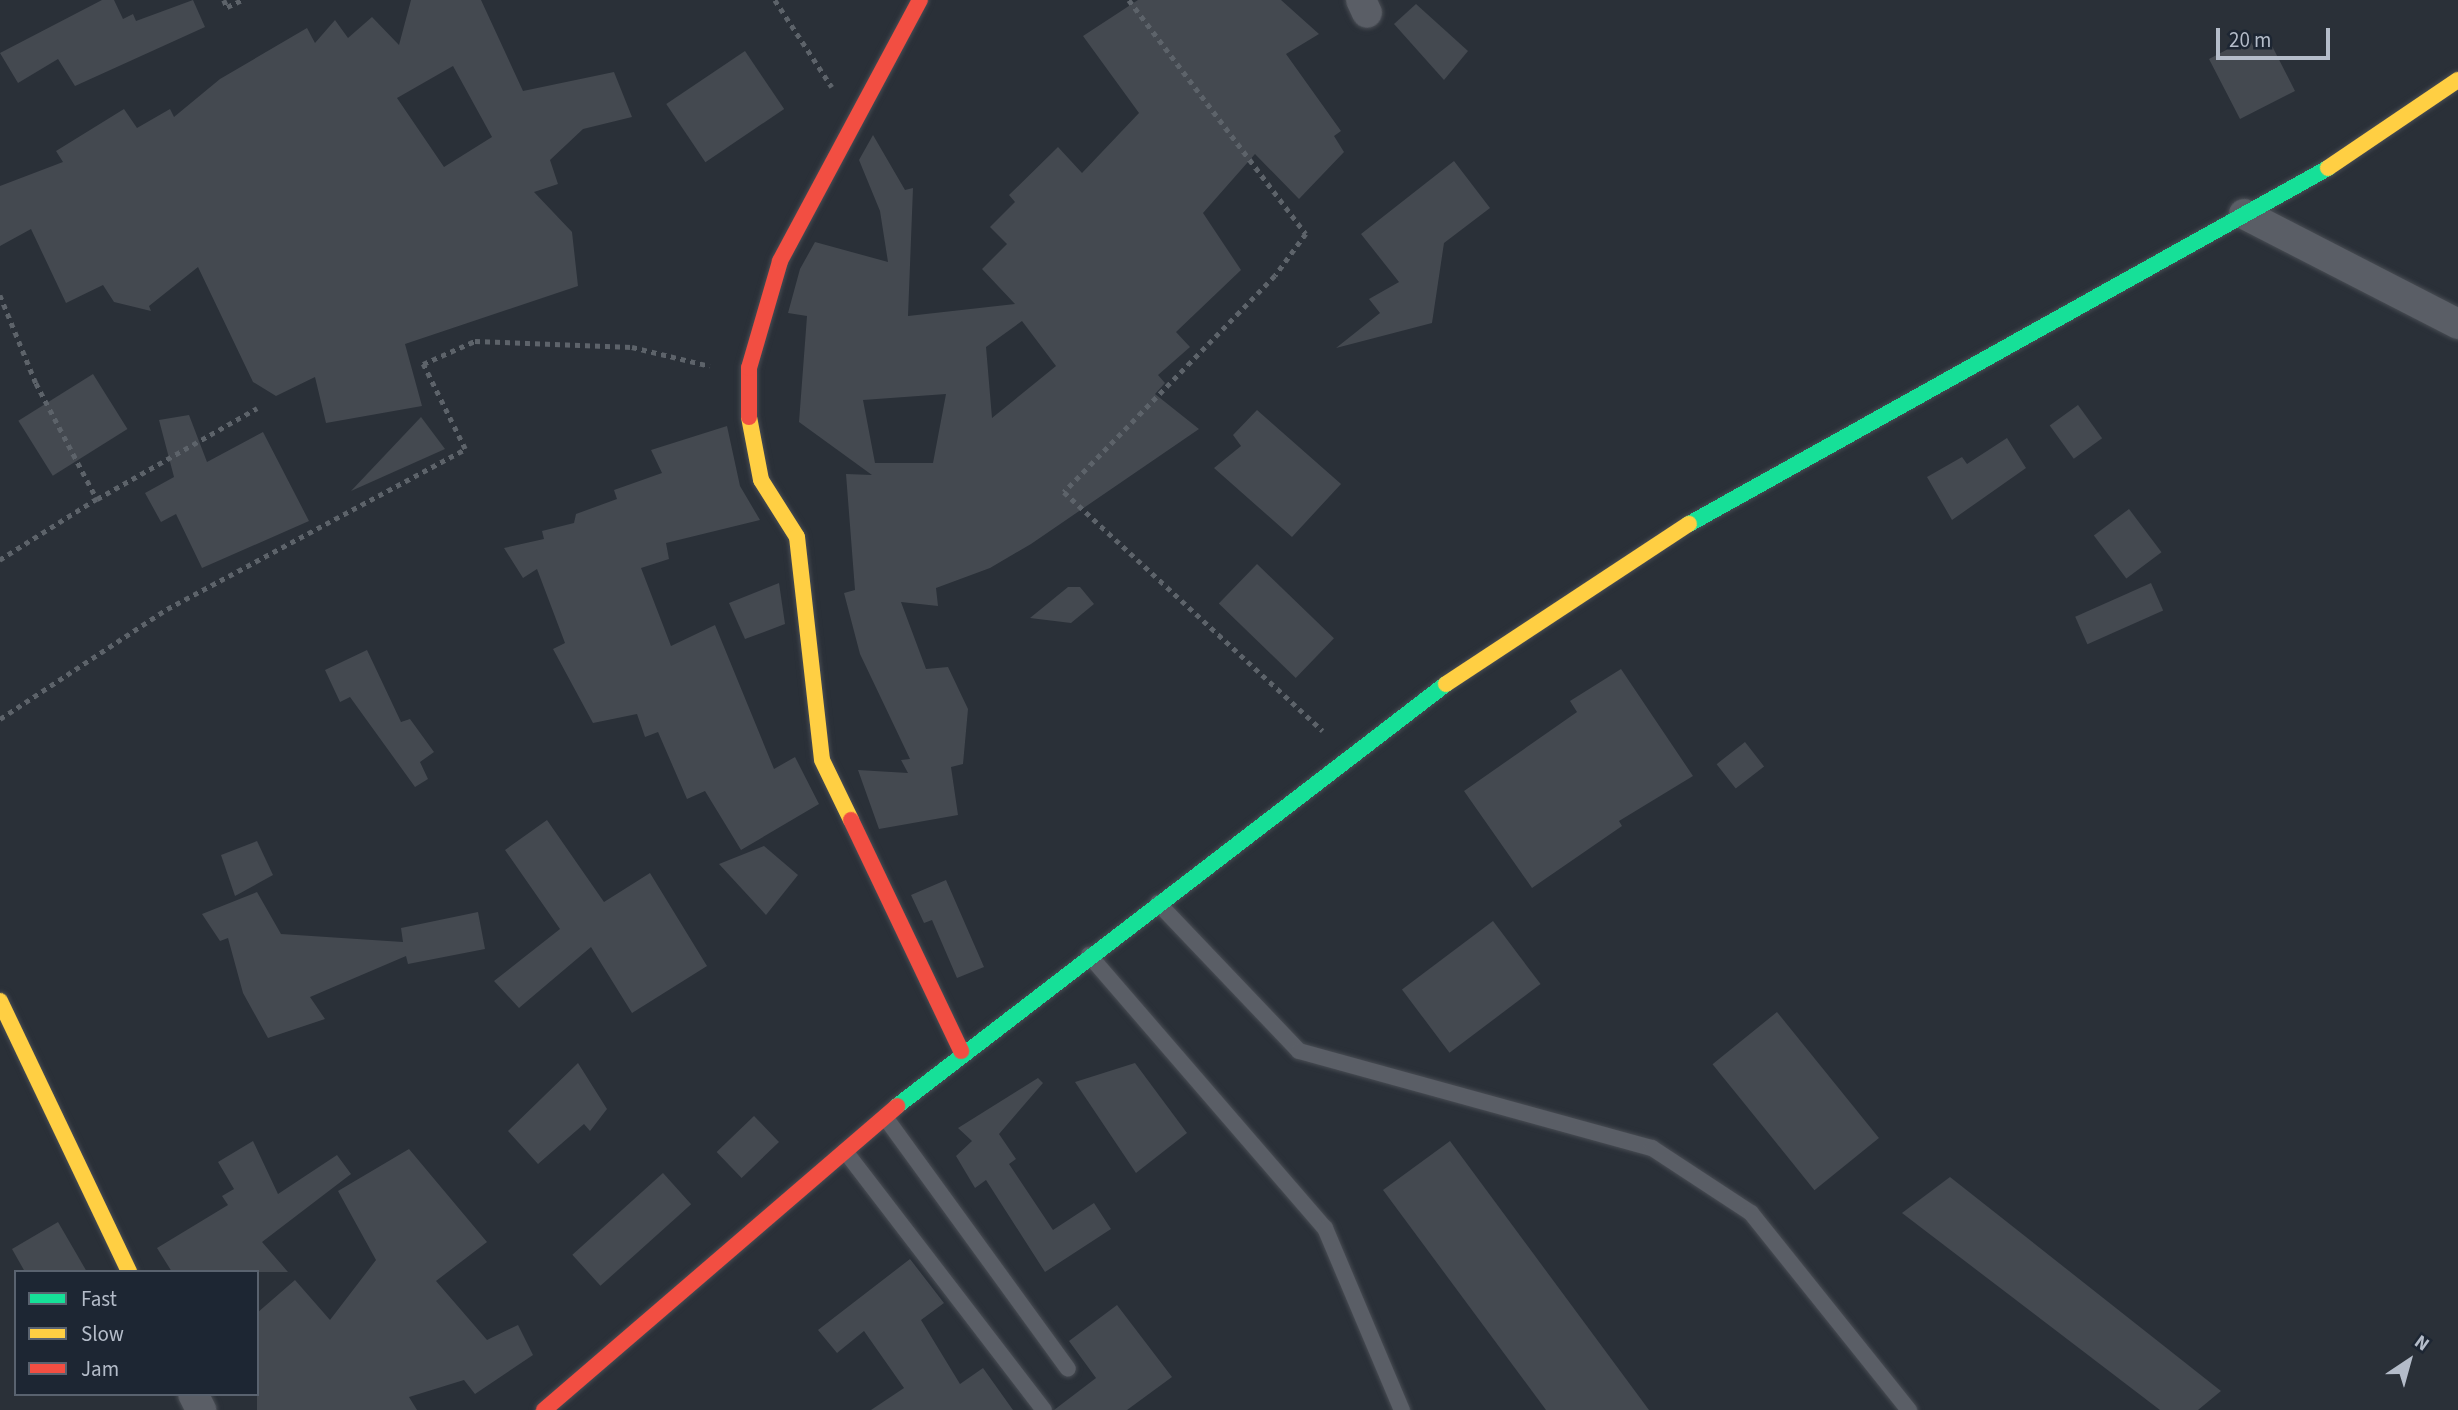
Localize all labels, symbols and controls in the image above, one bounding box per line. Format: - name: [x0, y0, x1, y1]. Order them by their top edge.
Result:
- scale bar: [2220, 14, 2334, 58]
- text: 20 m: [2229, 25, 2271, 55]
- legend: [14, 1270, 259, 1396]
- text: Fast: [81, 1284, 117, 1314]
- text: Slow: [81, 1319, 124, 1349]
- north arrow: [2374, 1326, 2444, 1396]
- text: N: [2409, 1329, 2435, 1358]
- text: Jam: [81, 1354, 119, 1384]

